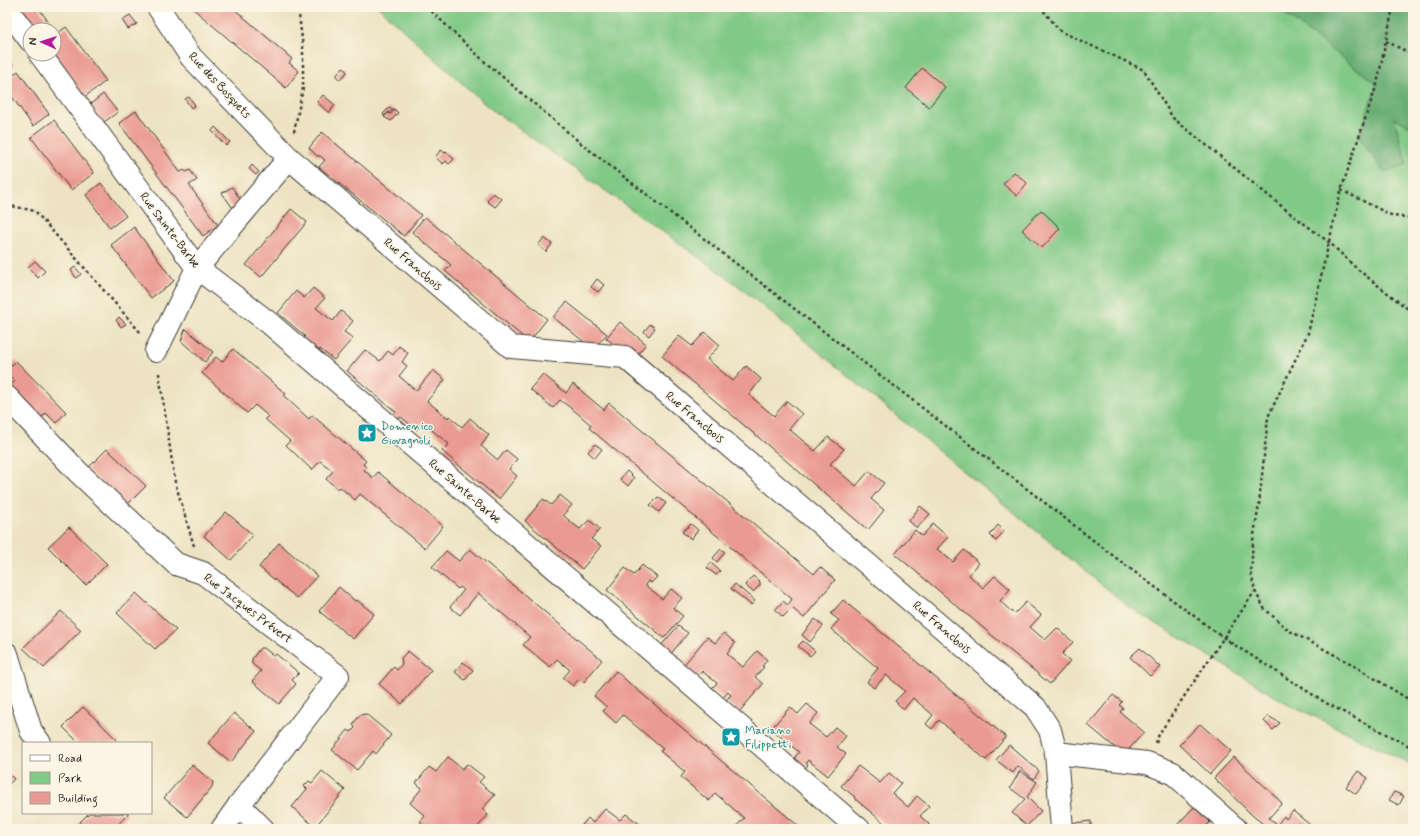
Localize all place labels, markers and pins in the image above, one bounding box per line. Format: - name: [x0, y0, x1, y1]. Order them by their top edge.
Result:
- place label: Domenico Giovagnoli: [381, 419, 433, 449]
- place icon: Domenico Giovagnoli: [356, 422, 378, 444]
- place label: Mariano Filippetti: [745, 723, 792, 753]
- place icon: Mariano Filippetti: [720, 726, 742, 748]

